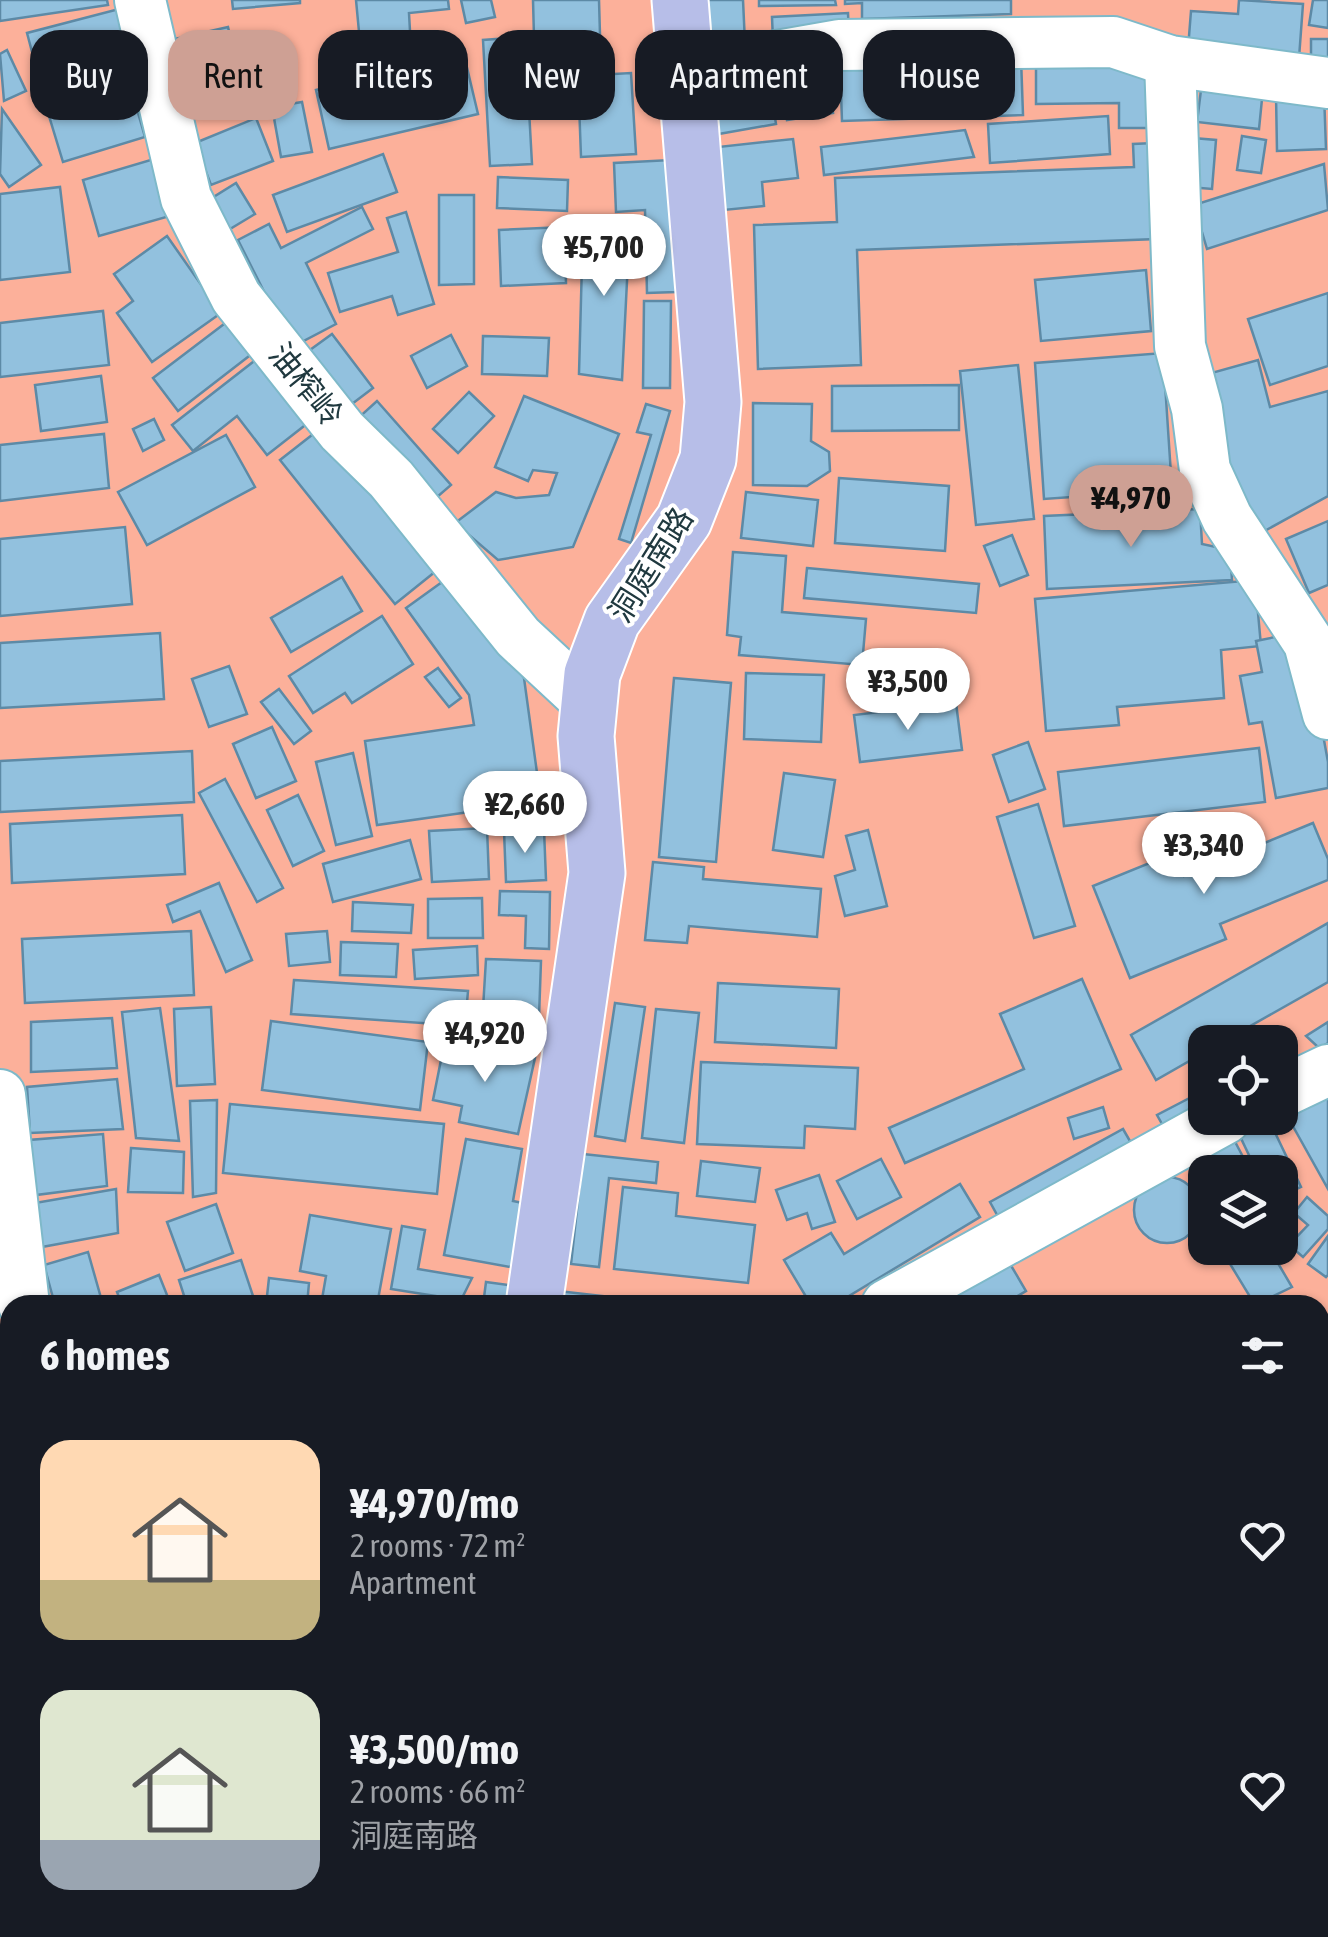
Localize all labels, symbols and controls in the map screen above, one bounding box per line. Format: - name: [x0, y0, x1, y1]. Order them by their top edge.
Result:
- chip: Buy: [30, 30, 148, 120]
- chip: Rent: [168, 30, 298, 120]
- chip: Filters: [318, 30, 468, 120]
- chip: New: [488, 30, 615, 120]
- chip: Apartment: [635, 30, 843, 120]
- chip: House: [863, 30, 1015, 120]
- pin: ¥5,700: [523, 214, 685, 299]
- text: ¥5,700: [564, 228, 644, 265]
- street label: 油榨岭: [262, 336, 351, 434]
- pin: ¥4,970: [1050, 465, 1212, 550]
- text: ¥4,970: [1091, 479, 1171, 516]
- street label: 洞庭南路: [601, 501, 700, 629]
- pin: ¥3,500: [827, 648, 989, 733]
- text: ¥3,500: [868, 662, 948, 699]
- pin: ¥2,660: [444, 771, 606, 856]
- text: ¥2,660: [485, 785, 565, 822]
- pin: ¥3,340: [1123, 812, 1285, 897]
- text: ¥3,340: [1164, 826, 1244, 863]
- pin: ¥4,920: [404, 1000, 566, 1085]
- text: ¥4,920: [445, 1014, 525, 1051]
- map controls: [1188, 1025, 1298, 1265]
- button: locate: [1188, 1025, 1298, 1135]
- button: layers: [1188, 1155, 1298, 1265]
- icon: filters: [1235, 1328, 1290, 1383]
- text: 6 homes: [40, 1331, 170, 1379]
- text: ¥4,970/mo: [350, 1479, 519, 1527]
- icon: home: [120, 1480, 240, 1600]
- icon: heart: [1235, 1513, 1290, 1568]
- text: 2 rooms · 72 m²: [350, 1527, 525, 1564]
- text: Apartment: [350, 1564, 476, 1601]
- text: ¥3,500/mo: [350, 1725, 519, 1773]
- icon: home: [120, 1730, 240, 1850]
- icon: heart: [1235, 1763, 1290, 1818]
- text: 2 rooms · 66 m²: [350, 1773, 525, 1810]
- text: 洞庭南路: [350, 1817, 478, 1854]

